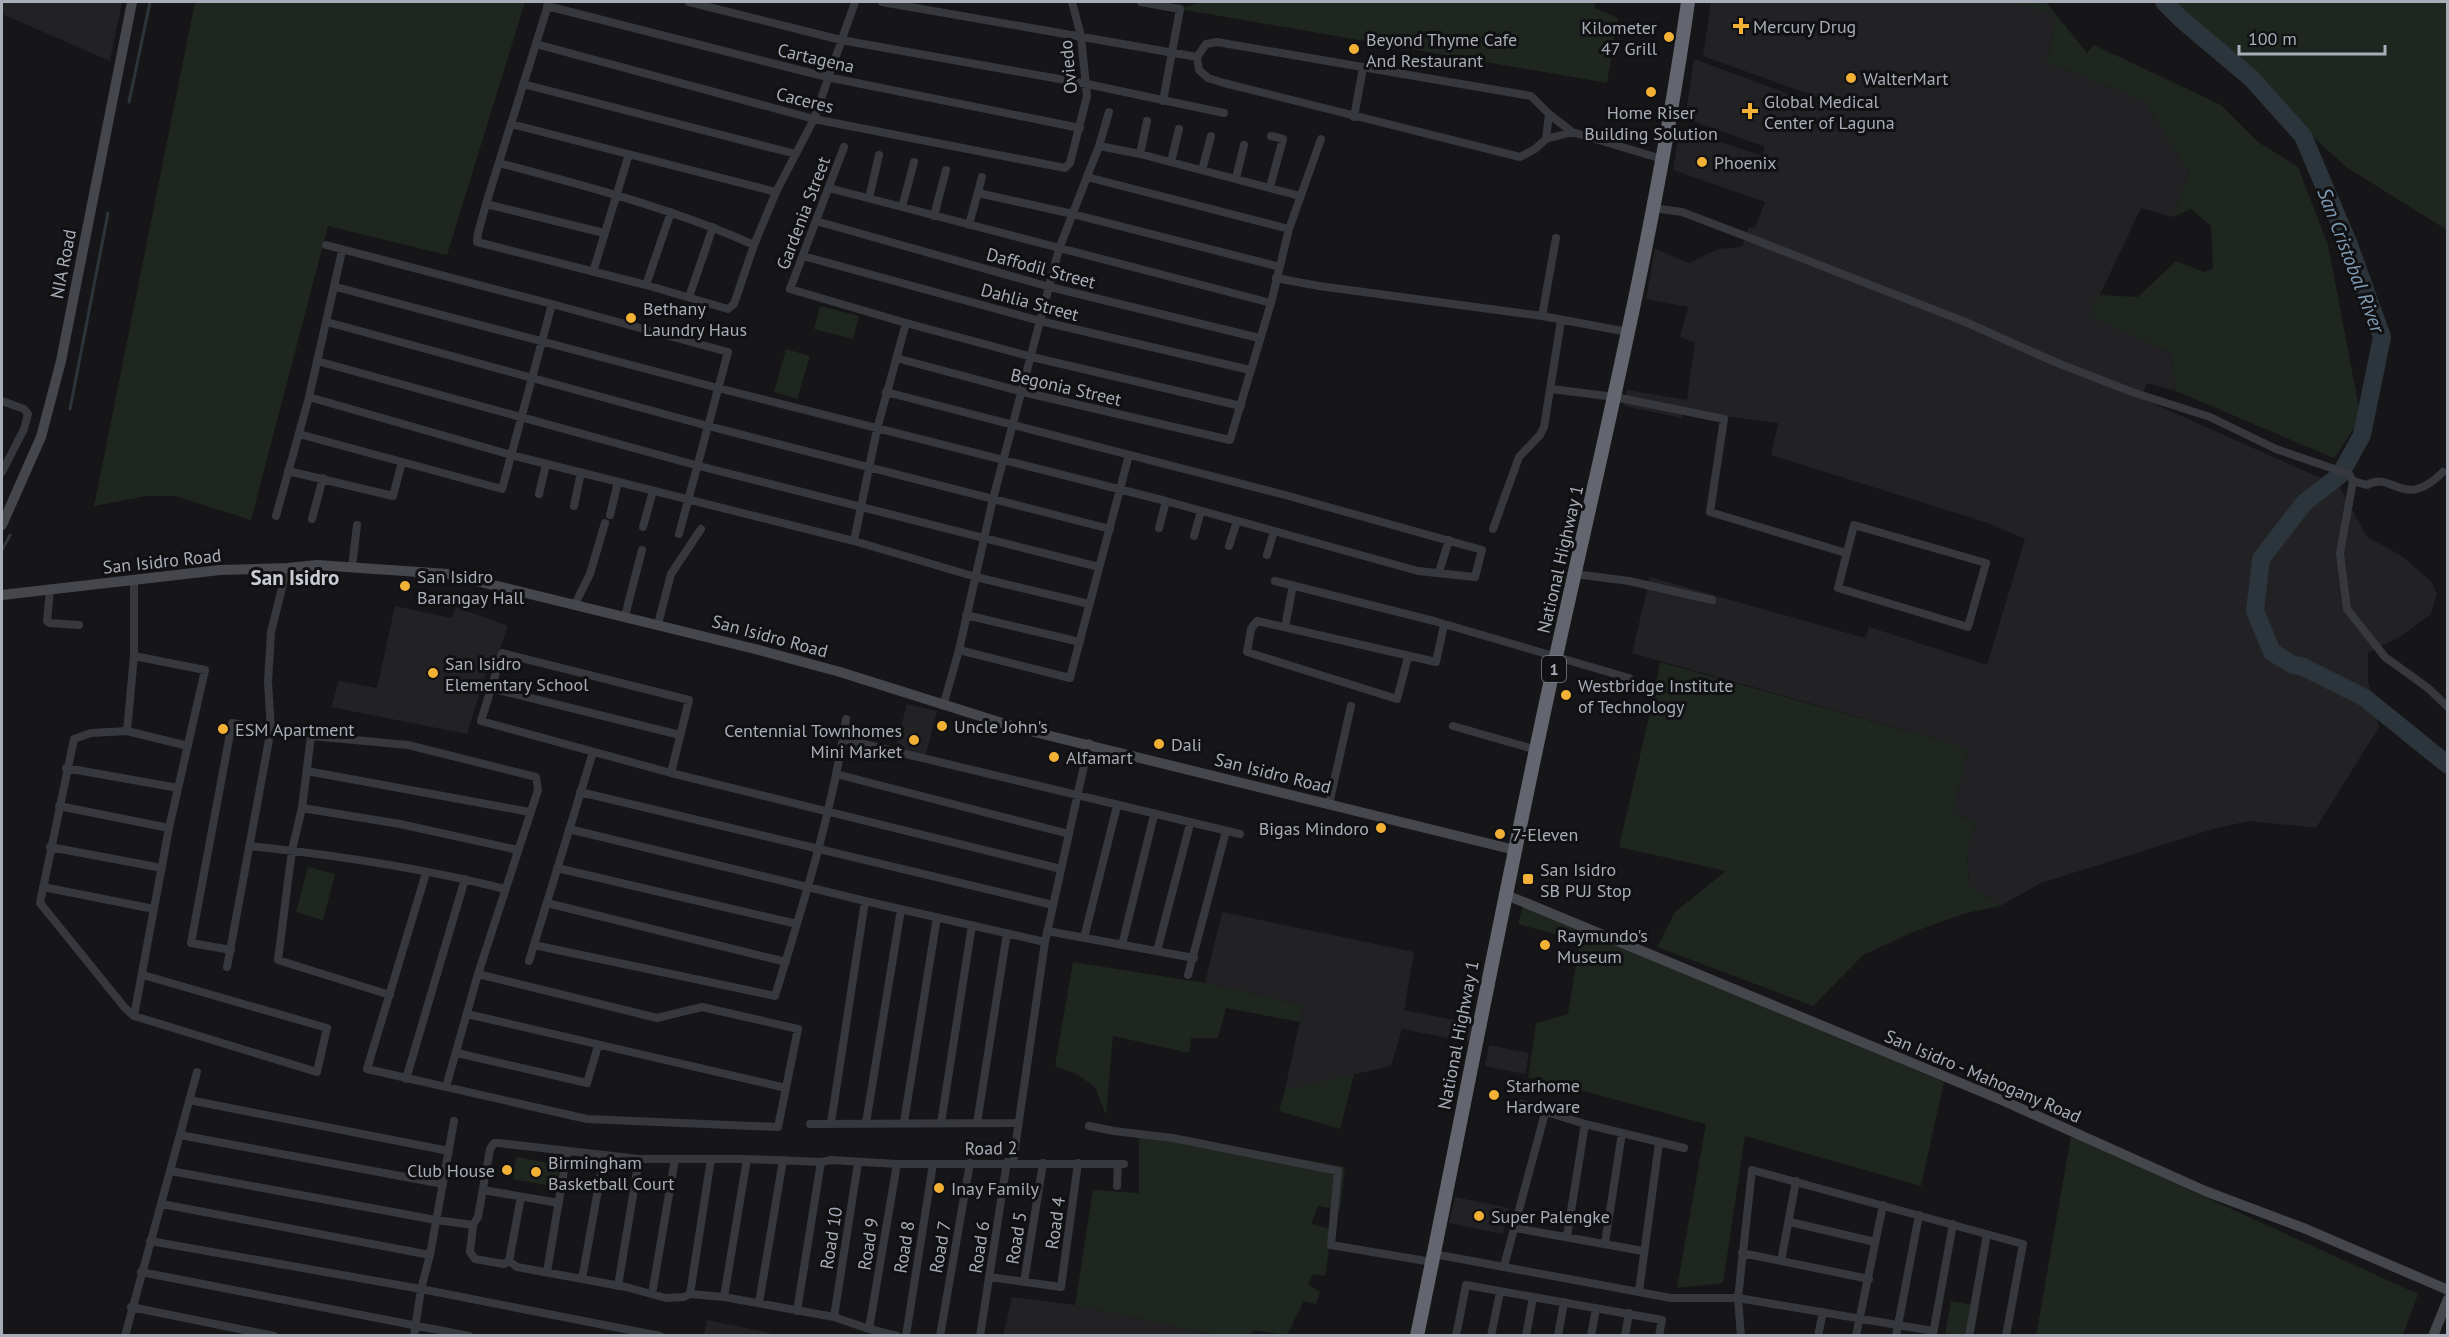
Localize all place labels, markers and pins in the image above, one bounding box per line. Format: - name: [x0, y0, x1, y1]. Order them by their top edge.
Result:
- place label: Mercury Drug: [1753, 15, 1856, 38]
- place label: Kilometer 47 Grill: [1581, 16, 1658, 60]
- marker: Mercury Drug: [1734, 19, 1748, 33]
- place label: Beyond Thyme Cafe And Restaurant: [1366, 28, 1517, 72]
- marker: Kilometer 47 Grill: [1662, 30, 1676, 44]
- marker: Beyond Thyme Cafe And Restaurant: [1347, 42, 1361, 56]
- place label: WalterMart: [1863, 67, 1948, 90]
- marker: WalterMart: [1844, 71, 1858, 85]
- marker: Home Riser Building Solution: [1644, 85, 1658, 99]
- place label: Global Medical Center of Laguna: [1764, 90, 1895, 134]
- place label: Home Riser Building Solution: [1584, 101, 1718, 145]
- marker: Global Medical Center of Laguna: [1741, 102, 1759, 120]
- place label: Phoenix: [1714, 151, 1777, 174]
- marker: Phoenix: [1695, 155, 1709, 169]
- place label: Bethany Laundry Haus: [643, 297, 747, 341]
- marker: Bethany Laundry Haus: [624, 311, 638, 325]
- place label: San Isidro Barangay Hall: [417, 565, 525, 609]
- marker: San Isidro Barangay Hall: [398, 579, 412, 593]
- place label: San Isidro Elementary School: [445, 652, 589, 696]
- marker: San Isidro Elementary School: [426, 666, 440, 680]
- place label: Westbridge Institute of Technology: [1578, 674, 1733, 718]
- marker: Westbridge Institute of Technology: [1559, 688, 1573, 702]
- place label: Uncle John's: [954, 715, 1048, 738]
- place label: ESM Apartment: [235, 718, 354, 741]
- place label: Centennial Townhomes Mini Market: [724, 719, 902, 763]
- marker: Uncle John's: [935, 719, 949, 733]
- marker: ESM Apartment: [216, 722, 230, 736]
- marker: Centennial Townhomes Mini Market: [907, 733, 921, 747]
- place label: Dali: [1171, 733, 1202, 756]
- marker: Dali: [1152, 737, 1166, 751]
- place label: Alfamart: [1066, 746, 1133, 769]
- marker: Alfamart: [1047, 750, 1061, 764]
- place label: Bigas Mindoro: [1259, 817, 1369, 840]
- marker: Bigas Mindoro: [1374, 821, 1388, 835]
- place label: 7-Eleven: [1512, 823, 1578, 846]
- marker: 7-Eleven: [1493, 827, 1507, 841]
- place label: San Isidro SB PUJ Stop: [1540, 858, 1632, 902]
- marker: San Isidro SB PUJ Stop: [1521, 872, 1535, 886]
- place label: Raymundo's Museum: [1557, 924, 1648, 968]
- marker: Raymundo's Museum: [1538, 938, 1552, 952]
- place label: Starhome Hardware: [1506, 1074, 1580, 1118]
- marker: Starhome Hardware: [1487, 1088, 1501, 1102]
- place label: Birmingham Basketball Court: [548, 1151, 674, 1195]
- place label: Club House: [407, 1159, 495, 1182]
- marker: Club House: [500, 1163, 514, 1177]
- marker: Birmingham Basketball Court: [529, 1165, 543, 1179]
- place label: Inay Family: [951, 1177, 1039, 1200]
- marker: Inay Family: [932, 1181, 946, 1195]
- place label: Super Palengke: [1491, 1205, 1610, 1228]
- marker: Super Palengke: [1472, 1209, 1486, 1223]

